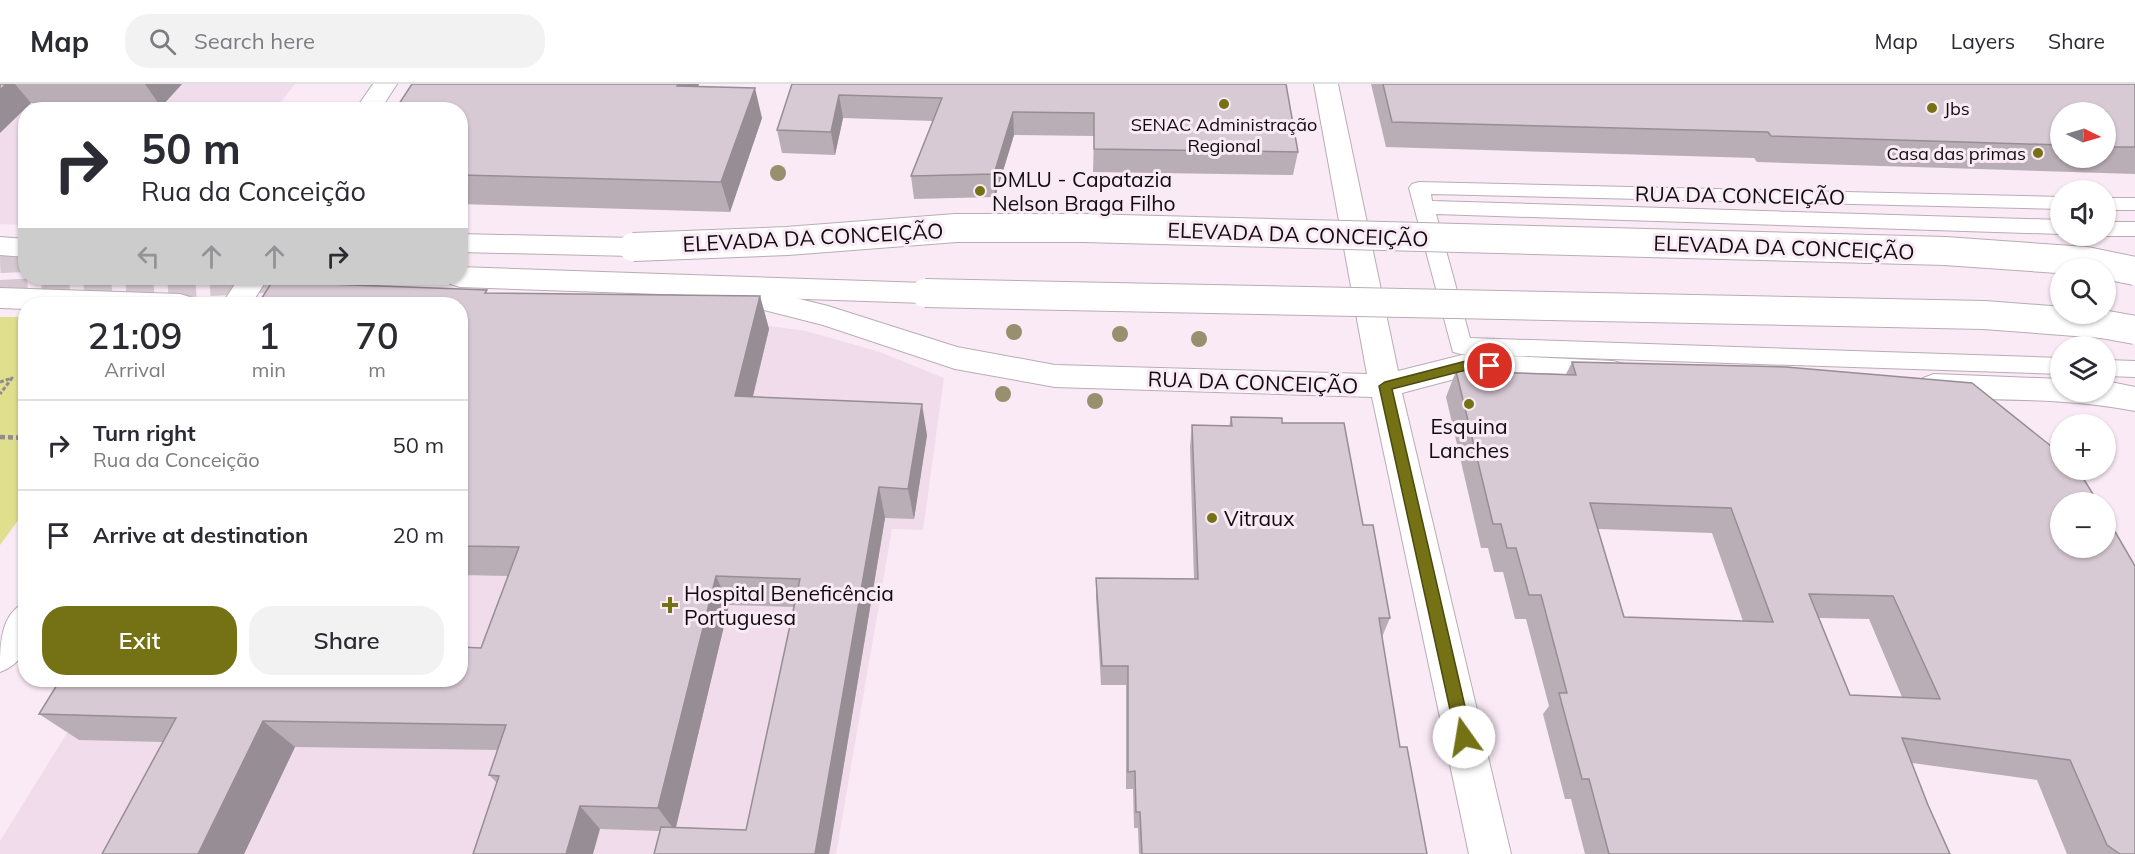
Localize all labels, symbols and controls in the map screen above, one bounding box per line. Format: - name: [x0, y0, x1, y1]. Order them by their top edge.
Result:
- search box: [125, 14, 545, 68]
- text: Map: [30, 24, 89, 59]
- icon: search: [146, 25, 179, 58]
- text: Search here: [194, 27, 315, 55]
- text: Map: [1875, 28, 1918, 54]
- text: Layers: [1951, 28, 2015, 54]
- text: Share: [2048, 28, 2105, 54]
- marker: SENAC Administração Regional: [1217, 97, 1231, 111]
- place label: Jbs: [1944, 97, 1970, 120]
- marker: Jbs: [1925, 101, 1939, 115]
- north arrow: [2050, 102, 2116, 168]
- map controls: [2050, 102, 2116, 558]
- place label: SENAC Administração Regional: [1131, 113, 1317, 157]
- text: 50 m: [141, 122, 241, 175]
- icon: right: [42, 126, 120, 204]
- place label: Casa das primas: [1886, 142, 2026, 165]
- marker: Casa das primas: [2031, 146, 2045, 160]
- place label: DMLU - Capatazia Nelson Braga Filho: [992, 166, 1176, 216]
- text: Rua da Conceição: [141, 174, 366, 208]
- street label: RUA DA CONCEIÇÃO: [1635, 180, 1845, 210]
- button: sound: [2050, 180, 2116, 246]
- marker: DMLU - Capatazia Nelson Braga Filho: [973, 184, 987, 198]
- street label: ELEVADA DA CONCEIÇÃO: [1167, 216, 1429, 252]
- street label: ELEVADA DA CONCEIÇÃO: [682, 217, 944, 257]
- street label: ELEVADA DA CONCEIÇÃO: [1653, 229, 1915, 265]
- icon: left: [132, 240, 165, 273]
- icon: ahead: [195, 240, 228, 273]
- icon: ahead: [258, 240, 291, 273]
- icon: right: [321, 240, 354, 273]
- button: search: [2050, 258, 2116, 324]
- text: 21:09: [87, 313, 182, 358]
- text: 1: [258, 313, 280, 358]
- text: 70: [355, 313, 399, 358]
- button: layers: [2050, 336, 2116, 402]
- pin: [1464, 340, 1515, 391]
- icon: arrive: [1473, 349, 1506, 382]
- text: Arrival: [104, 357, 166, 382]
- text: min: [252, 357, 286, 382]
- text: m: [368, 357, 386, 382]
- street label: RUA DA CONCEIÇÃO: [1147, 365, 1359, 399]
- marker: Esquina Lanches: [1462, 397, 1476, 411]
- place label: Esquina Lanches: [1429, 413, 1509, 463]
- button: +: [2050, 414, 2116, 480]
- text: Turn right: [93, 419, 196, 447]
- icon: right: [42, 429, 75, 462]
- text: 50 m: [393, 431, 444, 459]
- text: Rua da Conceição: [93, 447, 260, 472]
- button: −: [2050, 492, 2116, 558]
- place label: Vitraux: [1224, 505, 1294, 531]
- marker: Vitraux: [1205, 511, 1219, 525]
- icon: arrive: [42, 519, 75, 552]
- text: Arrive at destination: [93, 521, 308, 549]
- text: 20 m: [393, 521, 444, 549]
- place label: Hospital Beneficência Portuguesa: [684, 580, 894, 630]
- marker: Hospital Beneficência Portuguesa: [661, 596, 679, 614]
- button: Exit: [42, 606, 237, 675]
- button: Share: [249, 606, 444, 675]
- position arrow: [1432, 705, 1496, 769]

